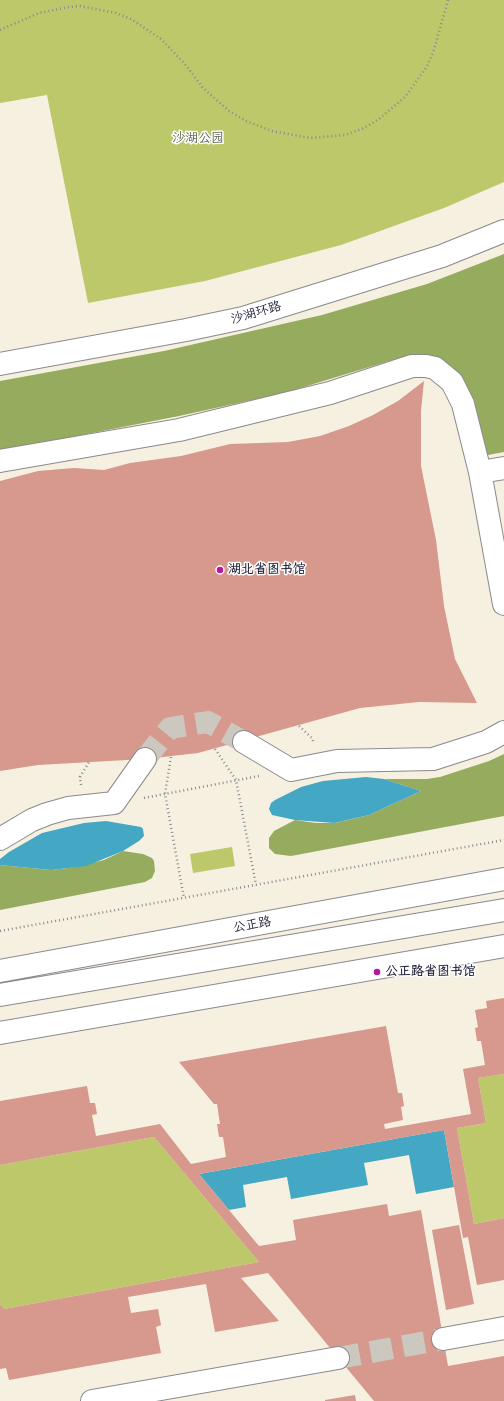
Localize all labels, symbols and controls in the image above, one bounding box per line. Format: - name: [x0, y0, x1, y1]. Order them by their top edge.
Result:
- park label: 沙湖公园: [172, 131, 224, 147]
- street label: 沙湖环路: [229, 298, 283, 328]
- place label: 湖北省图书馆: [228, 562, 306, 578]
- marker: 湖北省图书馆: [215, 565, 225, 575]
- street label: 公正路: [231, 914, 273, 936]
- place label: 公正路省图书馆: [385, 964, 476, 980]
- marker: 公正路省图书馆: [372, 967, 382, 977]

